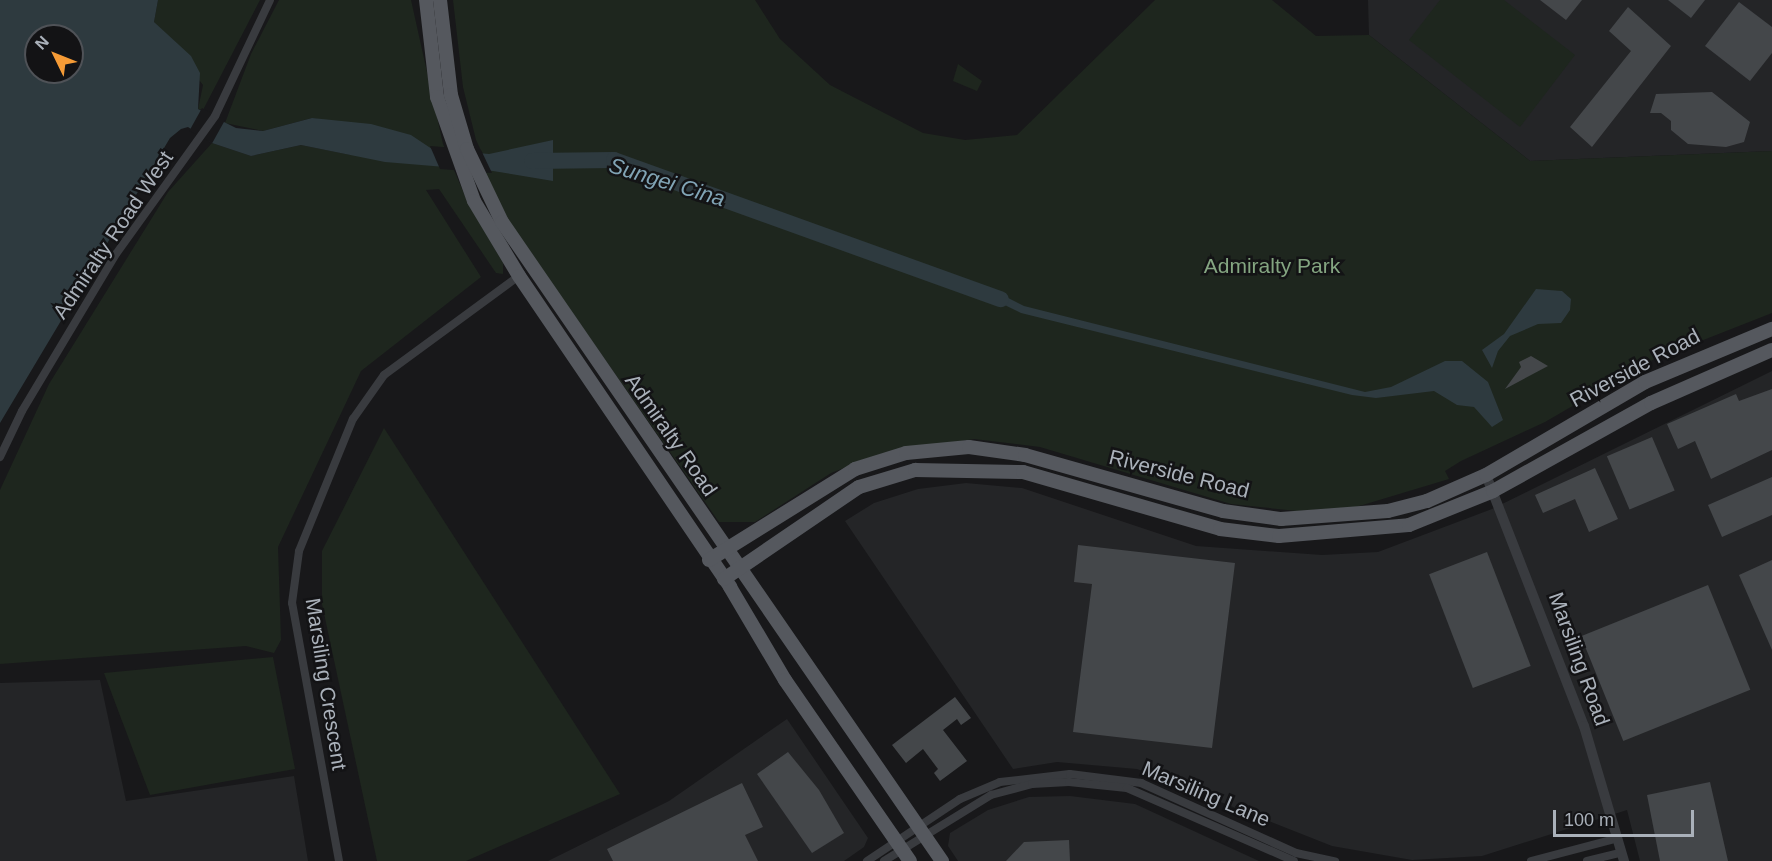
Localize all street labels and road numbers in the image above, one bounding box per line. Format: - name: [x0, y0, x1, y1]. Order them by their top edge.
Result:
- street label: Admiralty Road West: [48, 146, 178, 324]
- street label: Riverside Road: [1566, 323, 1704, 413]
- street label: Admiralty Road: [620, 369, 722, 501]
- street label: Riverside Road: [1106, 444, 1252, 504]
- street label: Marsiling Road: [1543, 589, 1615, 729]
- street label: Marsiling Crescent: [300, 596, 352, 772]
- street label: Marsiling Lane: [1138, 756, 1274, 832]

